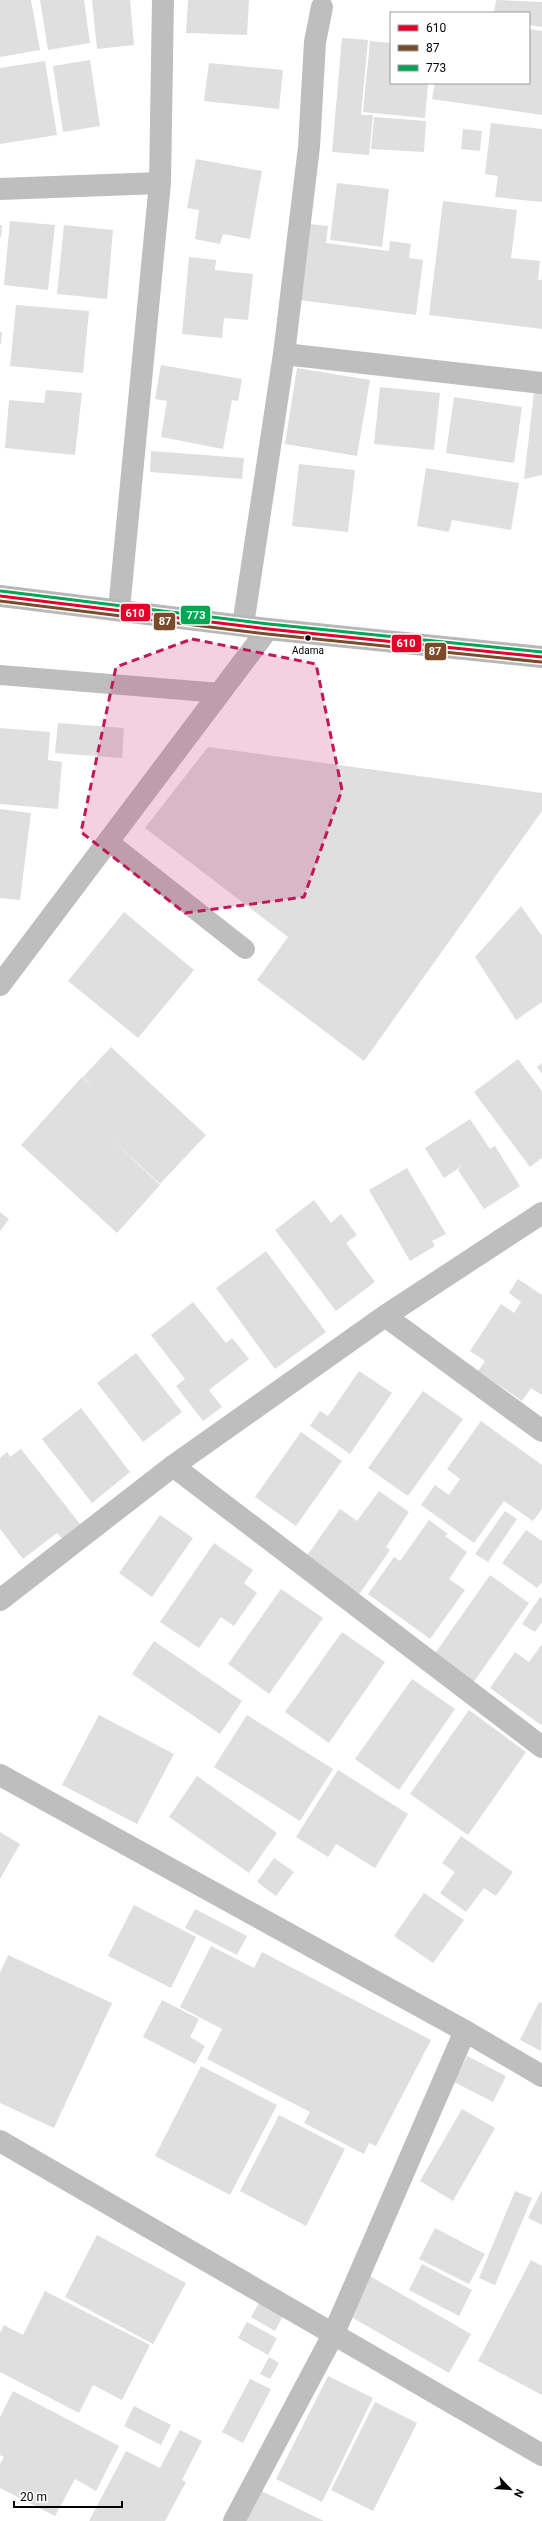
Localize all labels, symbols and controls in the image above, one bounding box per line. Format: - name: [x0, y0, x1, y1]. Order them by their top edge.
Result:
- legend: [390, 12, 530, 84]
- text: 610: [426, 21, 446, 35]
- text: 87: [426, 41, 440, 55]
- text: 773: [426, 61, 446, 75]
- line badge: 610: [120, 603, 151, 622]
- line badge: 773: [180, 605, 211, 625]
- text: 610: [126, 607, 144, 620]
- text: 773: [187, 609, 205, 622]
- line badge: 87: [153, 612, 176, 631]
- text: 87: [159, 615, 171, 628]
- marker: Adama: [303, 633, 313, 643]
- line badge: 610: [391, 634, 422, 653]
- text: 610: [397, 637, 415, 650]
- line badge: 87: [424, 642, 447, 661]
- place label: Adama: [292, 645, 324, 656]
- text: 87: [429, 645, 441, 658]
- north arrow: [490, 2469, 530, 2509]
- scale bar: [14, 2483, 122, 2509]
- text: N: [511, 2487, 526, 2499]
- text: 20 m: [20, 2490, 47, 2504]

